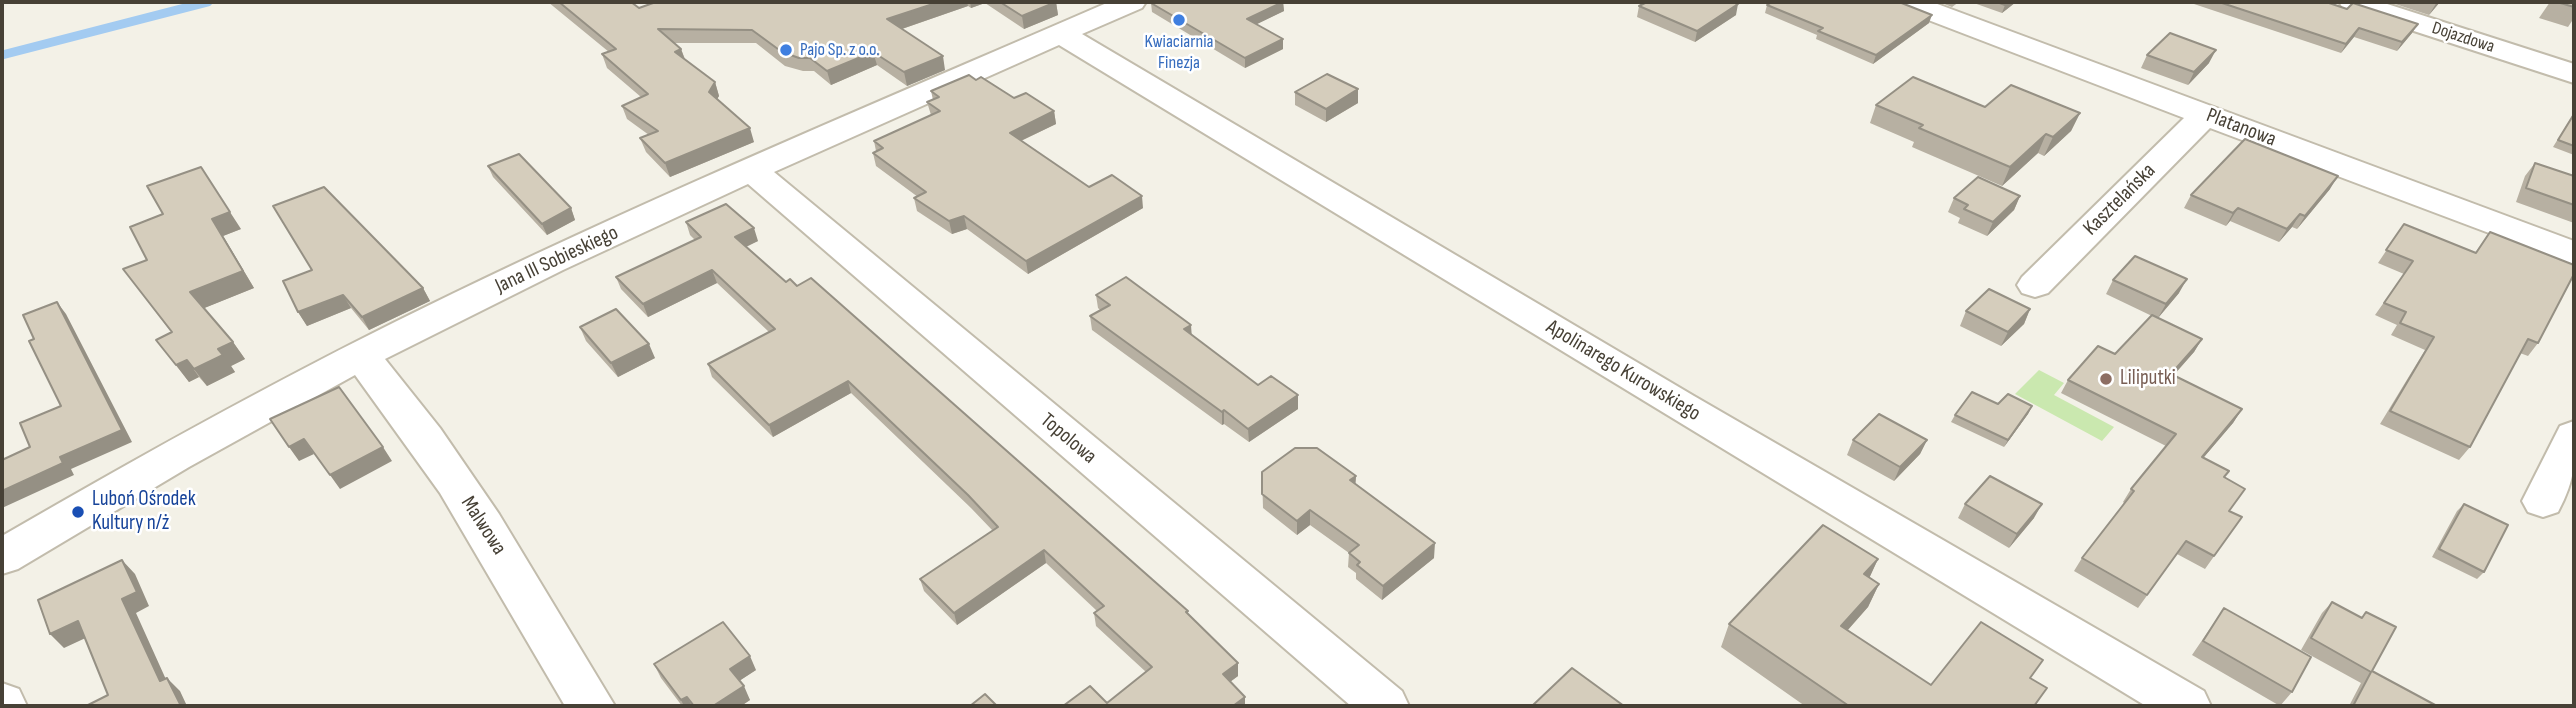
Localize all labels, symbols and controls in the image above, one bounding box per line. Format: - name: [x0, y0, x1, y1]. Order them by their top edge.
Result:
- marker: Kwiaciarnia Finezja: [1171, 12, 1187, 28]
- street label: Dojazdowa: [2429, 18, 2497, 58]
- place label: Kwiaciarnia Finezja: [1145, 31, 1213, 74]
- place label: Pajo Sp. z o.o.: [800, 39, 880, 61]
- marker: Pajo Sp. z o.o.: [778, 42, 794, 58]
- street label: Platanowa: [2203, 103, 2279, 153]
- street label: Kasztelańska: [2079, 159, 2161, 241]
- street label: Jana III Sobieskiego: [492, 221, 622, 299]
- street label: Apolinarego Kurowskiego: [1541, 315, 1705, 427]
- place label: Liliputki: [2120, 366, 2176, 392]
- marker: Liliputki: [2098, 371, 2114, 387]
- street label: Topolowa: [1035, 408, 1101, 470]
- place label: Luboń Ośrodek Kultury n/ż: [92, 487, 196, 537]
- street label: Malwowa: [455, 492, 511, 560]
- marker: Luboń Ośrodek Kultury n/ż: [70, 504, 86, 520]

